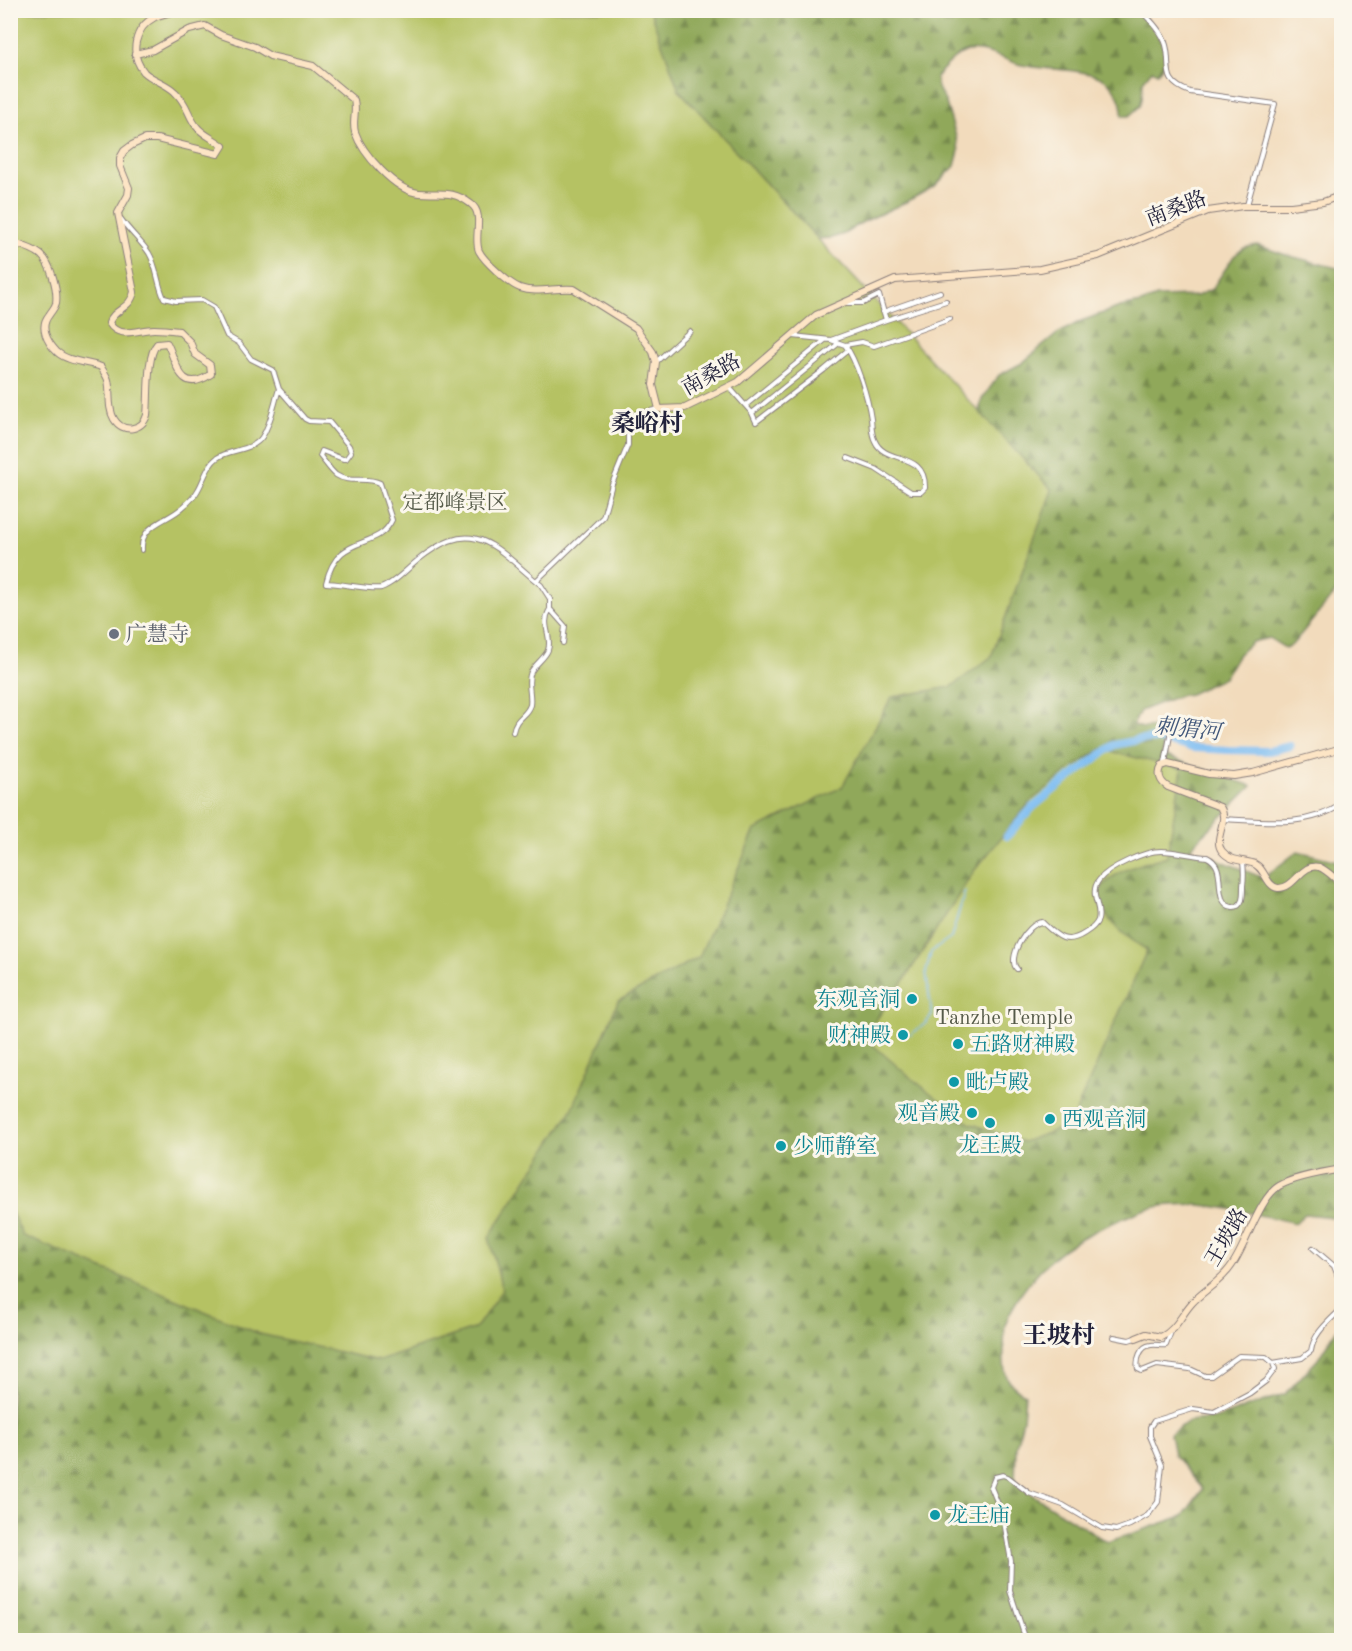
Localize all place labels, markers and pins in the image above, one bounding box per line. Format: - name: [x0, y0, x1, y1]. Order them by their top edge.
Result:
- place label: 广慧寺: [126, 623, 189, 646]
- marker: 广慧寺: [107, 627, 121, 641]
- place label: 东观音洞: [816, 988, 900, 1011]
- marker: 东观音洞: [905, 992, 919, 1006]
- place label: 财神殿: [828, 1024, 891, 1047]
- marker: 财神殿: [896, 1028, 910, 1042]
- place label: 五路财神殿: [970, 1033, 1075, 1056]
- marker: 五路财神殿: [951, 1037, 965, 1051]
- place label: 毗卢殿: [966, 1071, 1029, 1094]
- marker: 毗卢殿: [947, 1075, 961, 1089]
- place label: 观音殿: [897, 1102, 960, 1125]
- marker: 观音殿: [965, 1106, 979, 1120]
- place label: 西观音洞: [1062, 1108, 1146, 1131]
- marker: 西观音洞: [1043, 1112, 1057, 1126]
- marker: 龙王殿: [983, 1116, 997, 1130]
- place label: 龙王殿: [959, 1134, 1022, 1157]
- place label: 少师静室: [793, 1135, 877, 1158]
- marker: 少师静室: [774, 1139, 788, 1153]
- place label: 龙王庙: [947, 1504, 1010, 1527]
- marker: 龙王庙: [928, 1508, 942, 1522]

